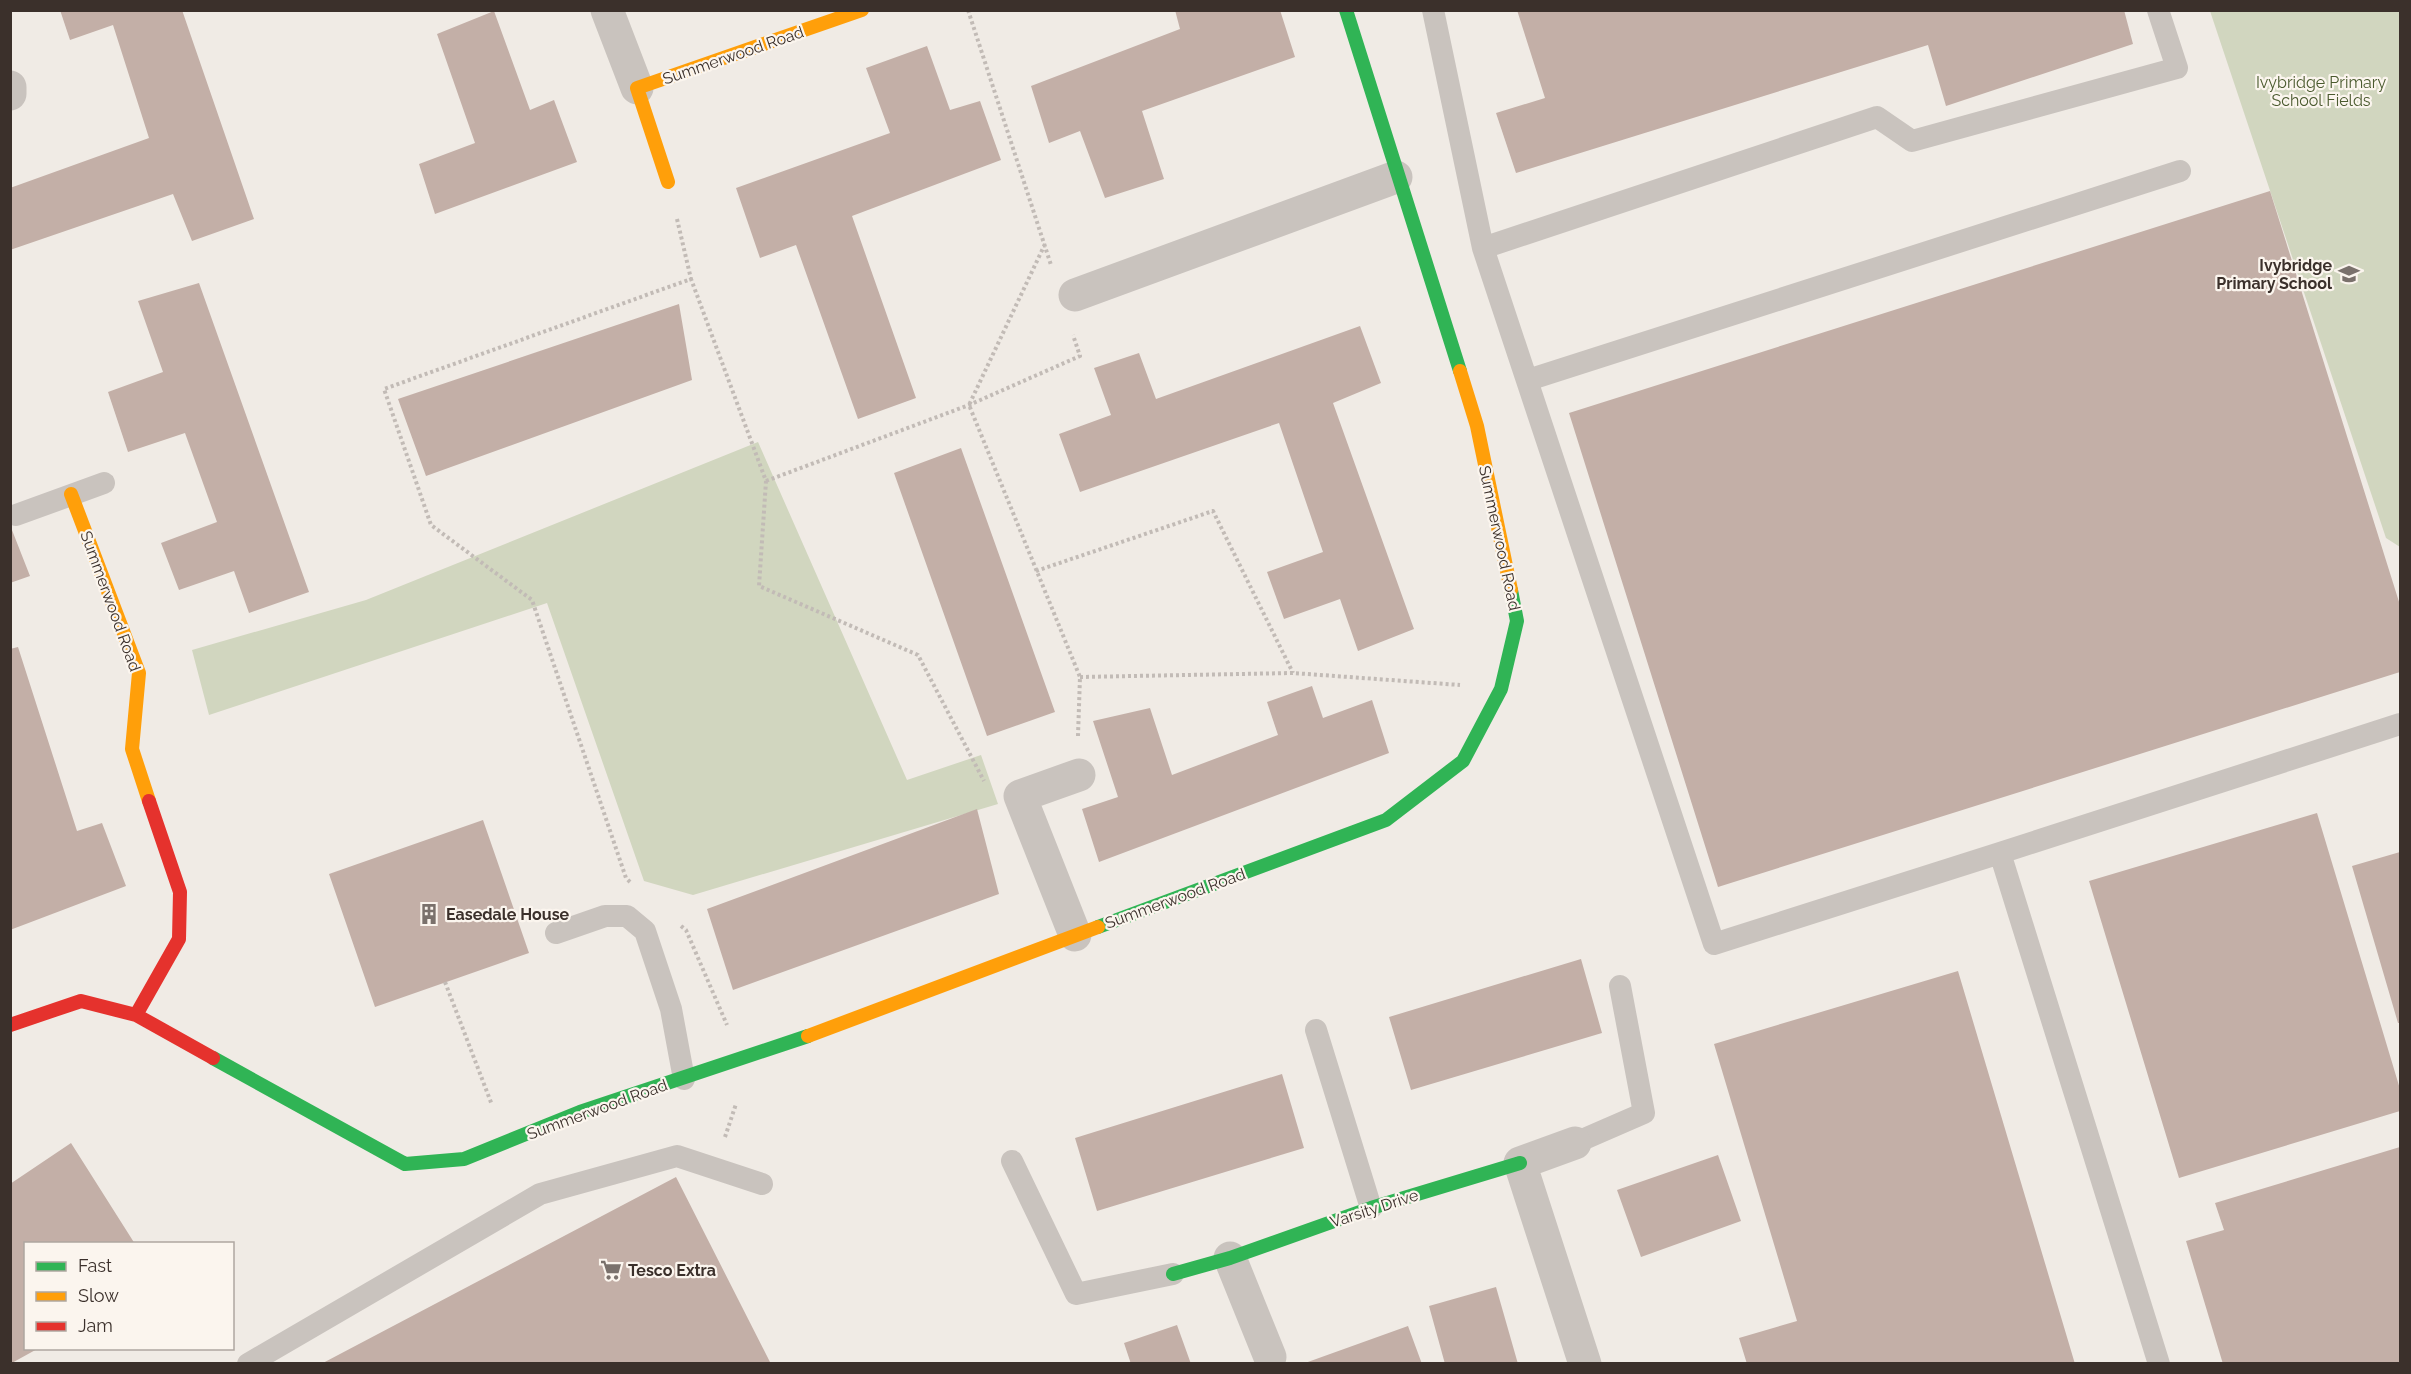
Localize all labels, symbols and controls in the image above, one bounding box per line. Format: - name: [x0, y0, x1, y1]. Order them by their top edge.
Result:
- street label: Summerwood Road: [660, 22, 806, 89]
- park label: Ivybridge Primary School Fields: [2256, 73, 2386, 110]
- place label: Ivybridge Primary School: [2216, 256, 2333, 293]
- school or university icon: Ivybridge Primary School: [2337, 262, 2361, 286]
- street label: Summerwood Road: [1475, 464, 1524, 612]
- street label: Summerwood Road: [76, 528, 145, 674]
- street label: Summerwood Road: [1102, 864, 1248, 933]
- building icon: Easedale House: [417, 902, 441, 926]
- place label: Easedale House: [446, 905, 570, 924]
- street label: Summerwood Road: [524, 1075, 670, 1144]
- street label: Varsity Drive: [1328, 1185, 1421, 1232]
- legend: [24, 1242, 234, 1350]
- text: Fast: [78, 1255, 112, 1276]
- supermarket icon: Tesco Extra: [599, 1258, 623, 1282]
- place label: Tesco Extra: [628, 1261, 716, 1280]
- text: Slow: [78, 1285, 119, 1306]
- text: Jam: [78, 1315, 113, 1336]

